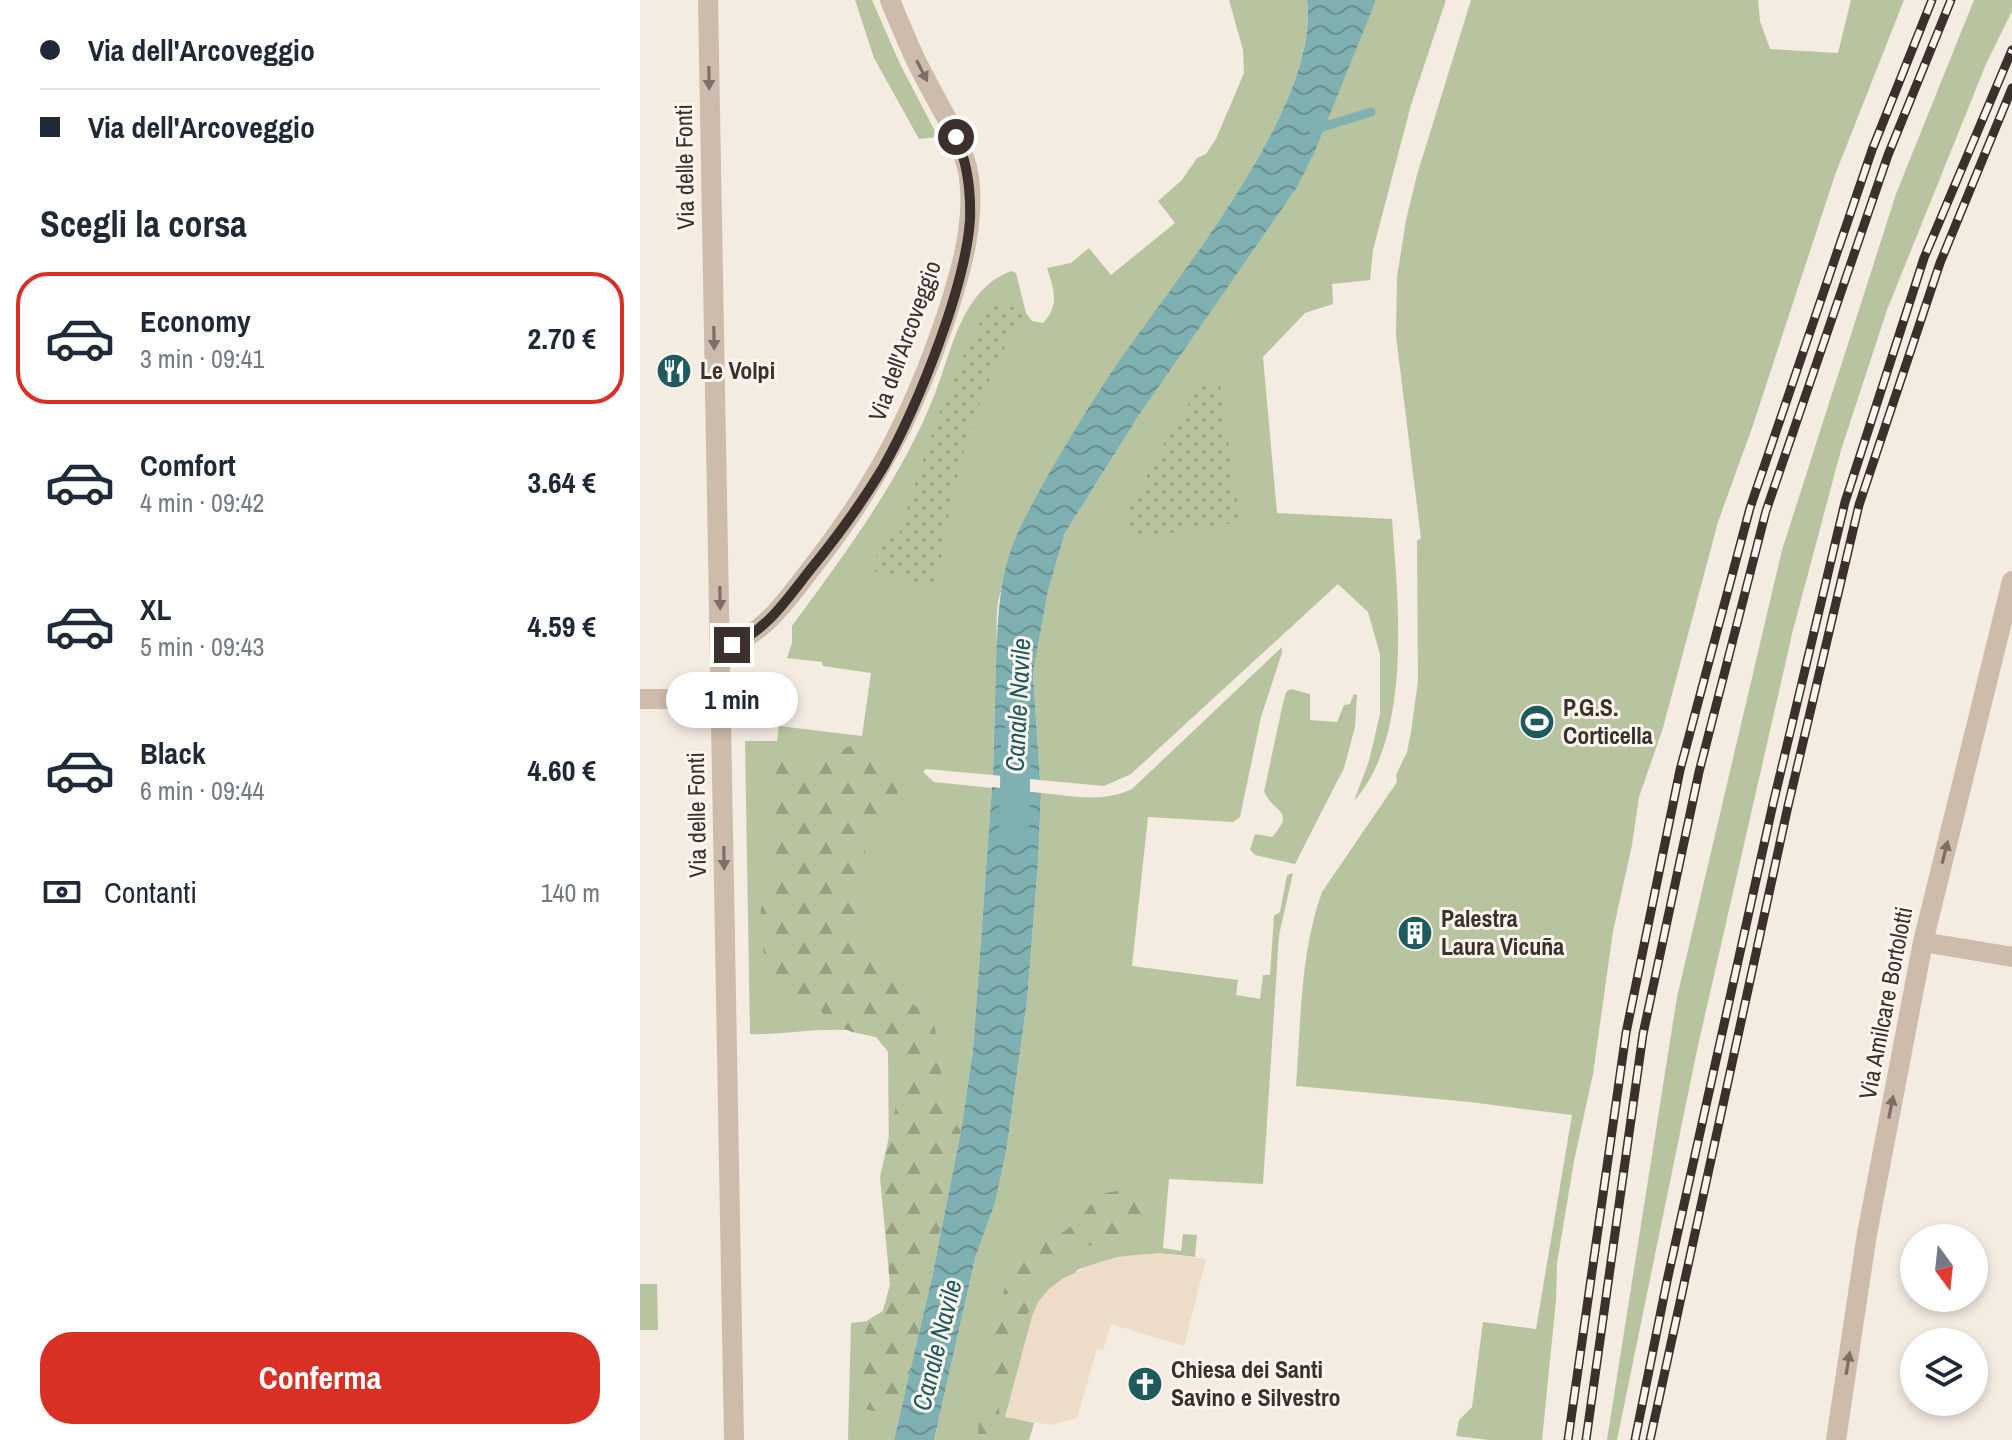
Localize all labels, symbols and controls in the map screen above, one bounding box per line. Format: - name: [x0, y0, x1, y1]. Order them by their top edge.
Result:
- text: Via dell'Arcoveggio: [88, 30, 315, 70]
- one-way arrow: [915, 60, 928, 83]
- one-way arrow: [703, 66, 715, 91]
- street label: Via delle Fonti: [667, 104, 701, 230]
- text: Via dell'Arcoveggio: [88, 107, 315, 147]
- route start: [938, 119, 974, 155]
- text: Scegli la corsa: [40, 200, 247, 248]
- street label: Via dell'Arcoveggio: [860, 256, 948, 425]
- text: Economy: [140, 301, 251, 341]
- icon: car: [44, 302, 116, 374]
- text: 2.70 €: [528, 318, 596, 358]
- one-way arrow: [708, 326, 720, 351]
- text: 3 min · 09:41: [140, 341, 264, 376]
- restaurant icon: Le Volpi: [655, 352, 693, 390]
- place label: Le Volpi: [700, 354, 775, 386]
- text: Comfort: [140, 445, 236, 485]
- icon: car: [44, 446, 116, 518]
- text: 3.64 €: [528, 462, 596, 502]
- text: 4 min · 09:42: [140, 485, 264, 520]
- one-way arrow: [713, 586, 726, 611]
- text: XL: [140, 589, 171, 629]
- icon: car: [44, 590, 116, 662]
- text: 4.59 €: [528, 606, 596, 646]
- route end: [714, 627, 750, 663]
- text: 5 min · 09:43: [140, 629, 264, 664]
- water label: Canale Navile: [997, 637, 1038, 773]
- callout: 1 min: [666, 673, 798, 729]
- text: 1 min: [704, 682, 760, 717]
- place label: P.G.S. Corticella: [1563, 691, 1653, 751]
- sports icon: P.G.S. Corticella: [1518, 703, 1556, 741]
- text: Black: [140, 733, 206, 773]
- icon: car: [44, 734, 116, 806]
- text: 4.60 €: [528, 750, 596, 790]
- street label: Via delle Fonti: [679, 752, 713, 878]
- text: 6 min · 09:44: [140, 773, 264, 808]
- one-way arrow: [1939, 840, 1951, 865]
- one-way arrow: [718, 846, 730, 871]
- icon: cash: [40, 870, 84, 914]
- text: Contanti: [104, 872, 197, 912]
- text: 140 m: [541, 875, 600, 910]
- place label: Palestra Laura Vicuña: [1441, 902, 1564, 962]
- street label: Via Amilcare Bortolotti: [1851, 904, 1919, 1102]
- building icon: Palestra Laura Vicuña: [1396, 914, 1434, 952]
- one-way arrow: [1886, 1094, 1898, 1119]
- north arrow: [1900, 1224, 1988, 1312]
- map controls: [1900, 1224, 1988, 1416]
- water label: Canale Navile: [903, 1276, 970, 1414]
- button: layers: [1900, 1328, 1988, 1416]
- button: Conferma: [40, 1332, 600, 1424]
- one-way arrow: [1842, 1350, 1855, 1375]
- place label: Chiesa dei Santi Savino e Silvestro: [1171, 1353, 1341, 1413]
- church icon: Chiesa dei Santi Savino e Silvestro: [1126, 1365, 1164, 1403]

